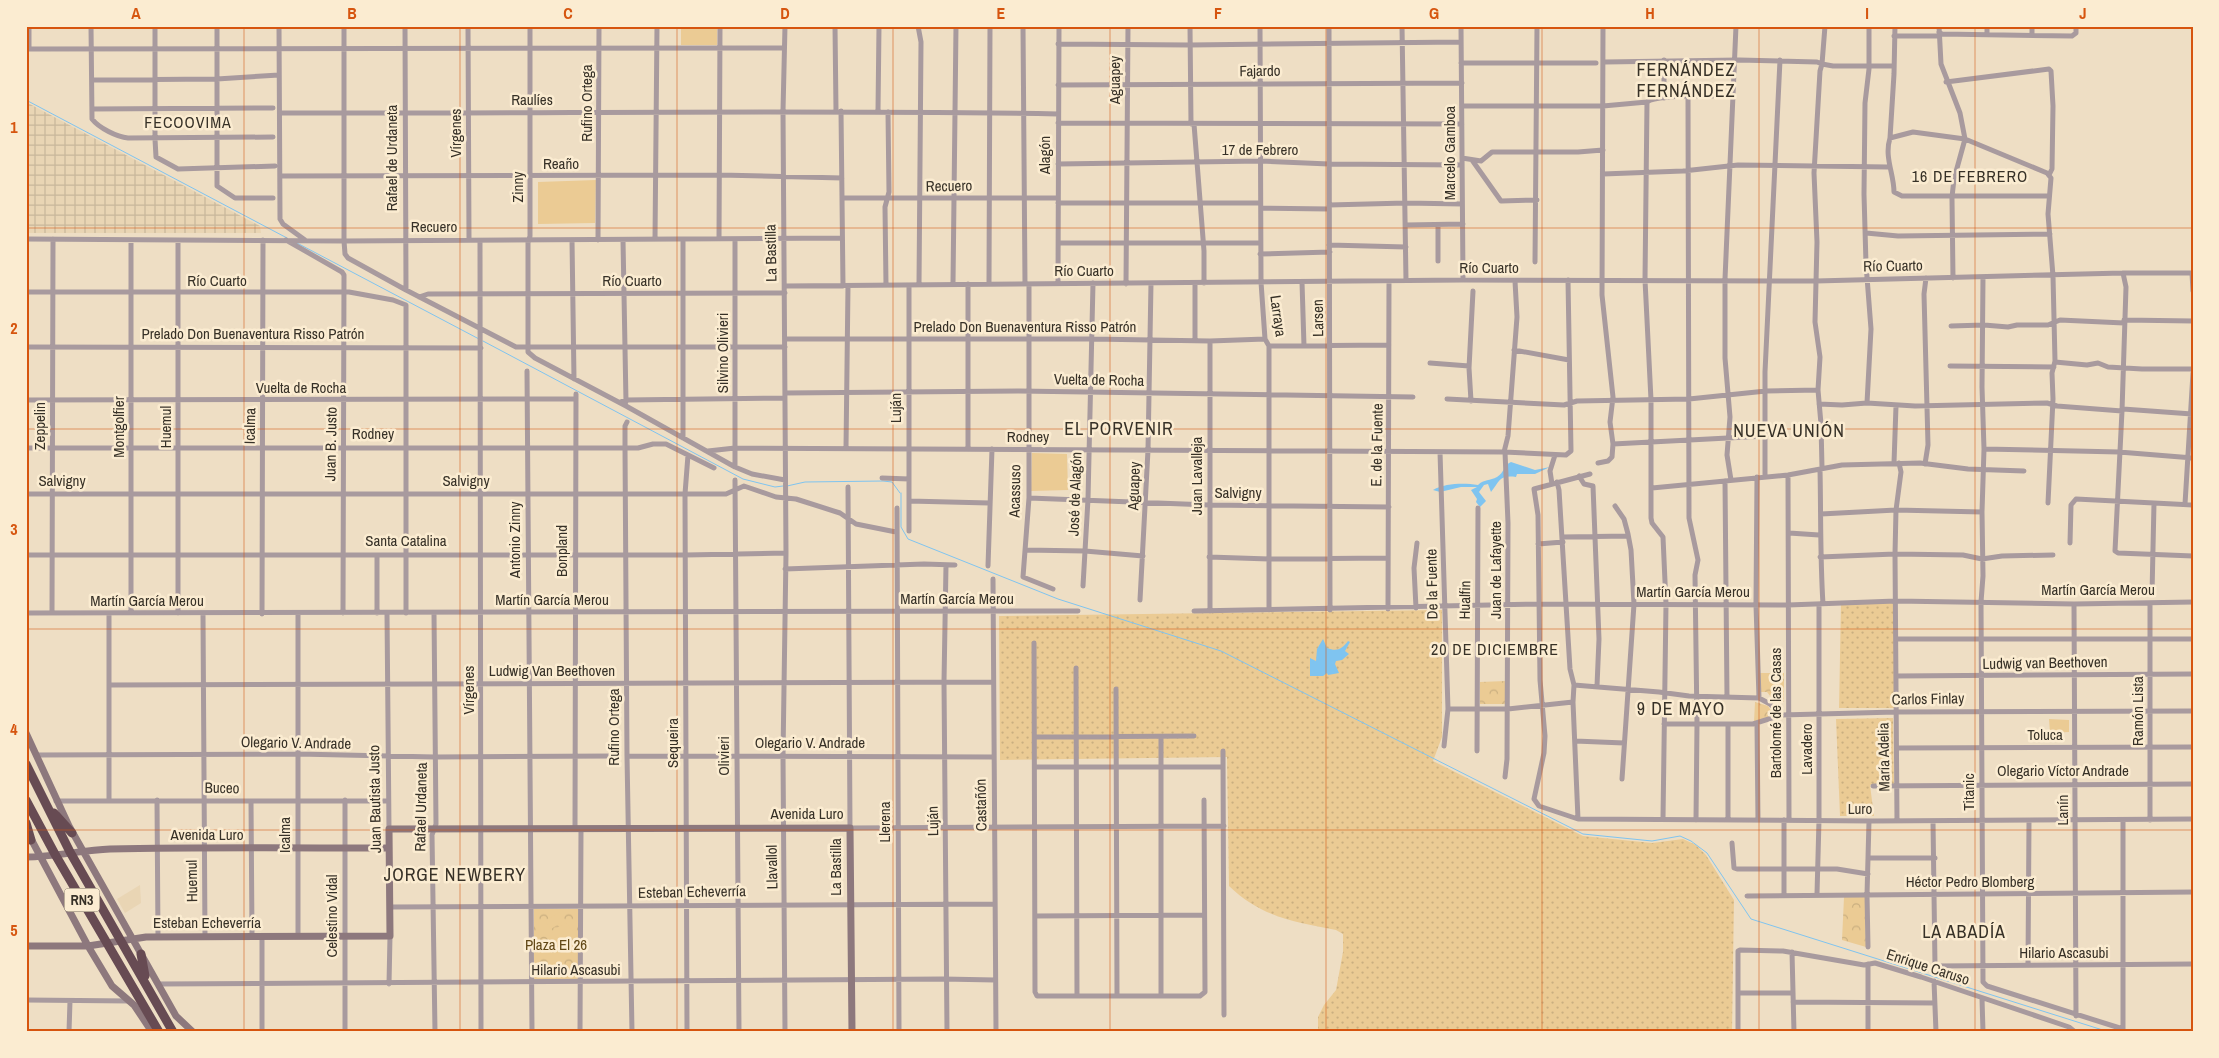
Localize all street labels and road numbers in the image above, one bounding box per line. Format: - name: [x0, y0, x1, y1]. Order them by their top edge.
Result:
- street label: Aguapey: [1104, 55, 1125, 105]
- street label: Fajardo: [1239, 60, 1281, 81]
- street label: Rufino Ortega: [576, 64, 597, 142]
- street label: Raulíes: [511, 89, 553, 110]
- street label: Rafael de Urdaneta: [381, 105, 402, 211]
- street label: Marcelo Gamboa: [1439, 106, 1460, 200]
- street label: Vírgenes: [445, 108, 466, 158]
- street label: Alagón: [1034, 136, 1055, 175]
- street label: 17 de Febrero: [1222, 139, 1298, 160]
- street label: Reaño: [543, 153, 579, 174]
- street label: Zinny: [507, 171, 528, 202]
- street label: Recuero: [926, 175, 973, 196]
- street label: Recuero: [411, 216, 457, 237]
- street label: La Bastilla: [759, 224, 781, 282]
- street label: Río Cuarto: [1863, 254, 1923, 277]
- street label: Río Cuarto: [1459, 257, 1519, 278]
- street label: Río Cuarto: [1054, 260, 1114, 281]
- street label: Río Cuarto: [187, 270, 247, 291]
- street label: Río Cuarto: [602, 270, 662, 291]
- street label: Larraya: [1265, 294, 1292, 338]
- street label: Larsen: [1307, 299, 1328, 337]
- street label: Silvino Olivieri: [712, 313, 733, 393]
- street label: Prelado Don Buenaventura Risso Patrón: [914, 316, 1136, 337]
- street label: Prelado Don Buenaventura Risso Patrón: [142, 323, 364, 344]
- street label: Vuelta de Rocha: [1054, 368, 1145, 391]
- street label: Vuelta de Rocha: [256, 377, 346, 398]
- street label: Luján: [885, 393, 906, 423]
- street label: Montgolfier: [108, 396, 129, 458]
- street label: Zeppelin: [29, 402, 50, 450]
- street label: E. de la Fuente: [1365, 403, 1388, 487]
- street label: Huemul: [155, 406, 176, 448]
- street label: Juan B. Justo: [319, 406, 342, 481]
- street label: Icalma: [239, 408, 260, 444]
- street label: Rodney: [352, 423, 395, 444]
- street label: Rodney: [1007, 426, 1050, 447]
- street label: Juan Lavalleja: [1186, 437, 1207, 515]
- street label: José de Alagón: [1063, 452, 1086, 536]
- street label: Aguapey: [1122, 461, 1145, 512]
- street label: Acassuso: [1004, 464, 1025, 519]
- street label: Salvigny: [38, 470, 86, 491]
- street label: Salvigny: [442, 470, 490, 491]
- street label: Salvigny: [1214, 482, 1262, 503]
- street label: Antonio Zinny: [504, 501, 525, 579]
- street label: Juan de Lafayette: [1485, 521, 1506, 619]
- street label: Bonpland: [551, 525, 572, 577]
- street label: Santa Catalina: [365, 530, 447, 551]
- street label: De la Fuente: [1420, 548, 1443, 619]
- street label: Martín García Merou: [2041, 579, 2155, 600]
- street label: Hualfin: [1454, 580, 1475, 620]
- street label: Martín García Merou: [1636, 581, 1750, 602]
- street label: Martín García Merou: [900, 588, 1014, 609]
- street label: Martín García Merou: [495, 589, 609, 610]
- street label: Martín García Merou: [90, 590, 204, 611]
- street label: Bartolomé de las Casas: [1765, 648, 1786, 778]
- street label: Ludwig van Beethoven: [1982, 651, 2108, 674]
- street label: Ludwig Van Beethoven: [489, 660, 615, 681]
- street label: Vírgenes: [458, 665, 479, 715]
- street label: Ramón Lista: [2127, 676, 2148, 746]
- street label: Carlos Finlay: [1892, 687, 1965, 710]
- street label: Rufino Ortega: [603, 688, 624, 766]
- street label: Sequeira: [662, 718, 683, 768]
- street label: María Adelia: [1872, 722, 1895, 792]
- street label: Lavadero: [1796, 723, 1817, 775]
- street label: Toluca: [2027, 724, 2063, 745]
- street label: Olegario V. Andrade: [241, 731, 352, 754]
- street label: Olegario V. Andrade: [755, 732, 865, 753]
- street label: Olivieri: [713, 736, 734, 776]
- street label: Juan Bautista Justo: [363, 745, 386, 853]
- street label: Olegario Víctor Andrade: [1997, 760, 2129, 781]
- street label: Rafael Urdaneta: [409, 762, 432, 852]
- street label: Titanic: [1958, 773, 1979, 811]
- street label: Buceo: [204, 777, 240, 798]
- street label: Castañón: [970, 779, 991, 832]
- street label: Lanín: [2052, 795, 2073, 825]
- street label: Luro: [1848, 798, 1872, 819]
- street label: Llerena: [874, 801, 895, 843]
- street label: Avenida Luro: [770, 803, 844, 824]
- street label: Luján: [922, 806, 943, 836]
- street label: Icalma: [274, 817, 295, 853]
- street label: Avenida Luro: [170, 824, 244, 845]
- street label: La Bastilla: [825, 838, 846, 896]
- street label: Llavallol: [761, 845, 782, 889]
- street label: Huemul: [181, 860, 202, 902]
- street label: Héctor Pedro Blomberg: [1906, 871, 2034, 892]
- street label: Celestino Vidal: [321, 874, 342, 958]
- street label: Esteban Echeverría: [638, 880, 746, 903]
- road number: RN3: [64, 888, 100, 912]
- street label: Esteban Echeverría: [153, 912, 261, 933]
- street label: Hilario Ascasubi: [2019, 942, 2109, 963]
- street label: Enrique Caruso: [1884, 943, 1973, 990]
- street label: Hilario Ascasubi: [531, 959, 621, 980]

